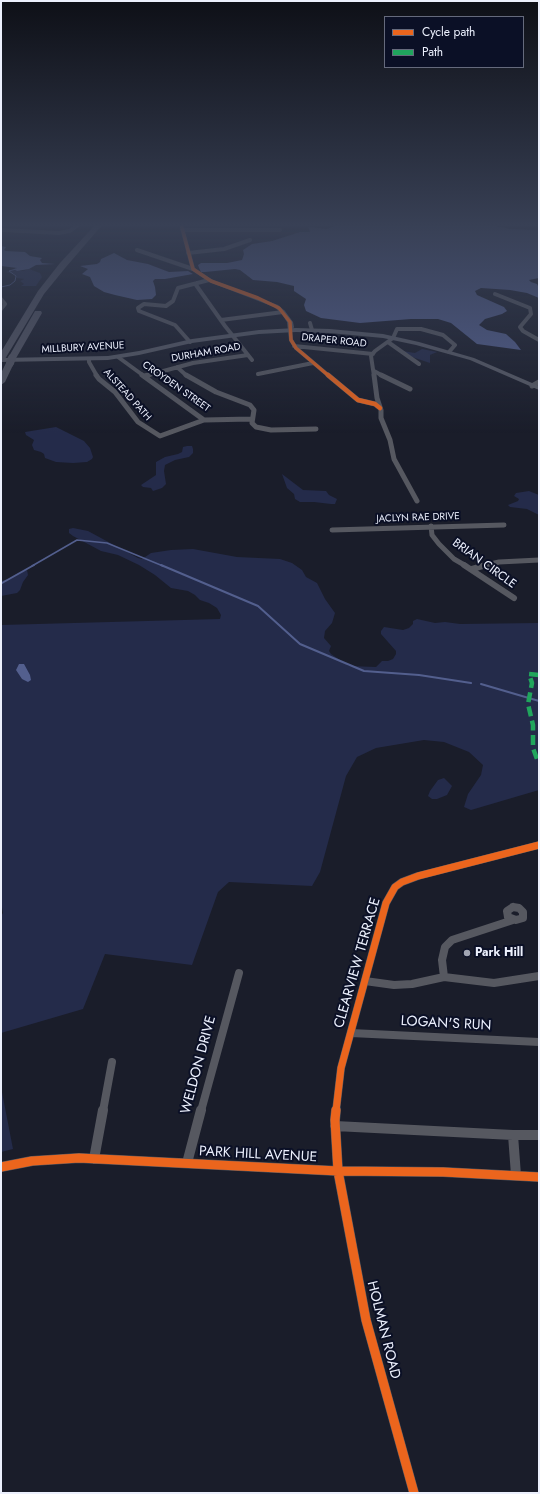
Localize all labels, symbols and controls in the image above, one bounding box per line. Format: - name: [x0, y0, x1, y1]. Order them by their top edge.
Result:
- legend: [384, 16, 524, 68]
- text: Cycle path: [422, 23, 475, 41]
- text: Path: [422, 43, 443, 61]
- street label: DRAPER ROAD: [301, 332, 367, 350]
- street label: MILLBURY AVENUE: [41, 340, 125, 356]
- street label: DURHAM ROAD: [170, 341, 242, 365]
- street label: CROYDEN STREET: [140, 359, 212, 415]
- street label: ALSTEAD PATH: [101, 367, 153, 423]
- street label: JACLYN RAE DRIVE: [376, 511, 460, 525]
- street label: BRIAN CIRCLE: [449, 536, 519, 592]
- street label: CLEARVIEW TERRACE: [331, 896, 385, 1030]
- place label: Park Hill: [475, 946, 523, 960]
- marker: Park Hill: [462, 948, 472, 958]
- street label: LOGAN'S RUN: [400, 1013, 492, 1035]
- street label: WELDON DRIVE: [178, 1014, 220, 1116]
- street label: PARK HILL AVENUE: [199, 1144, 317, 1166]
- street label: HOLMAN ROAD: [363, 1279, 403, 1381]

